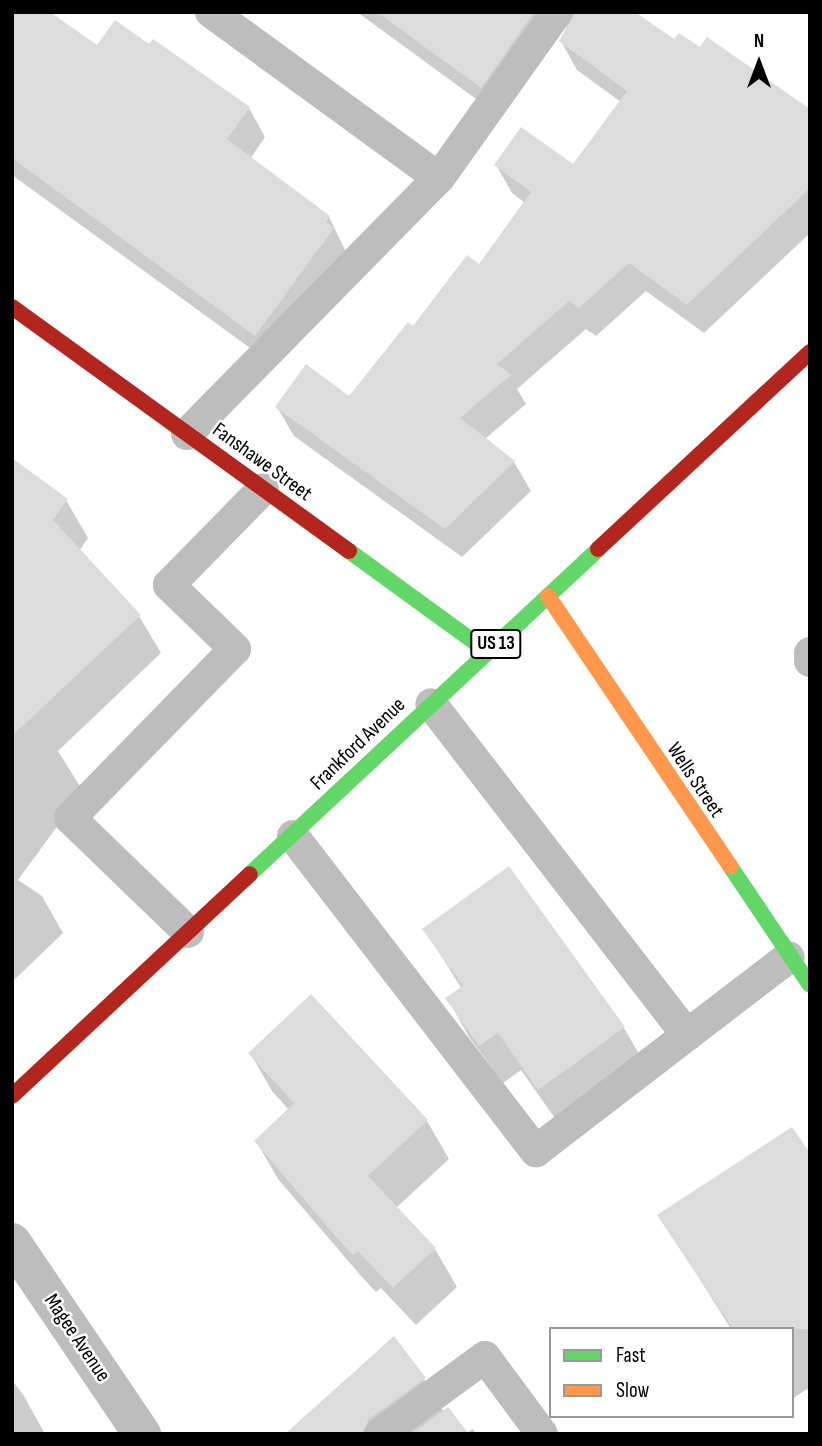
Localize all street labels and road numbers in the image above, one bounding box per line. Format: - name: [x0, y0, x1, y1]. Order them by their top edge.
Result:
- street label: Fanshawe Street: [207, 417, 317, 507]
- road number: US 13: [470, 628, 522, 660]
- street label: Frankford Avenue: [305, 693, 411, 795]
- street label: Wells Street: [661, 738, 729, 822]
- street label: Magee Avenue: [38, 1289, 116, 1387]

